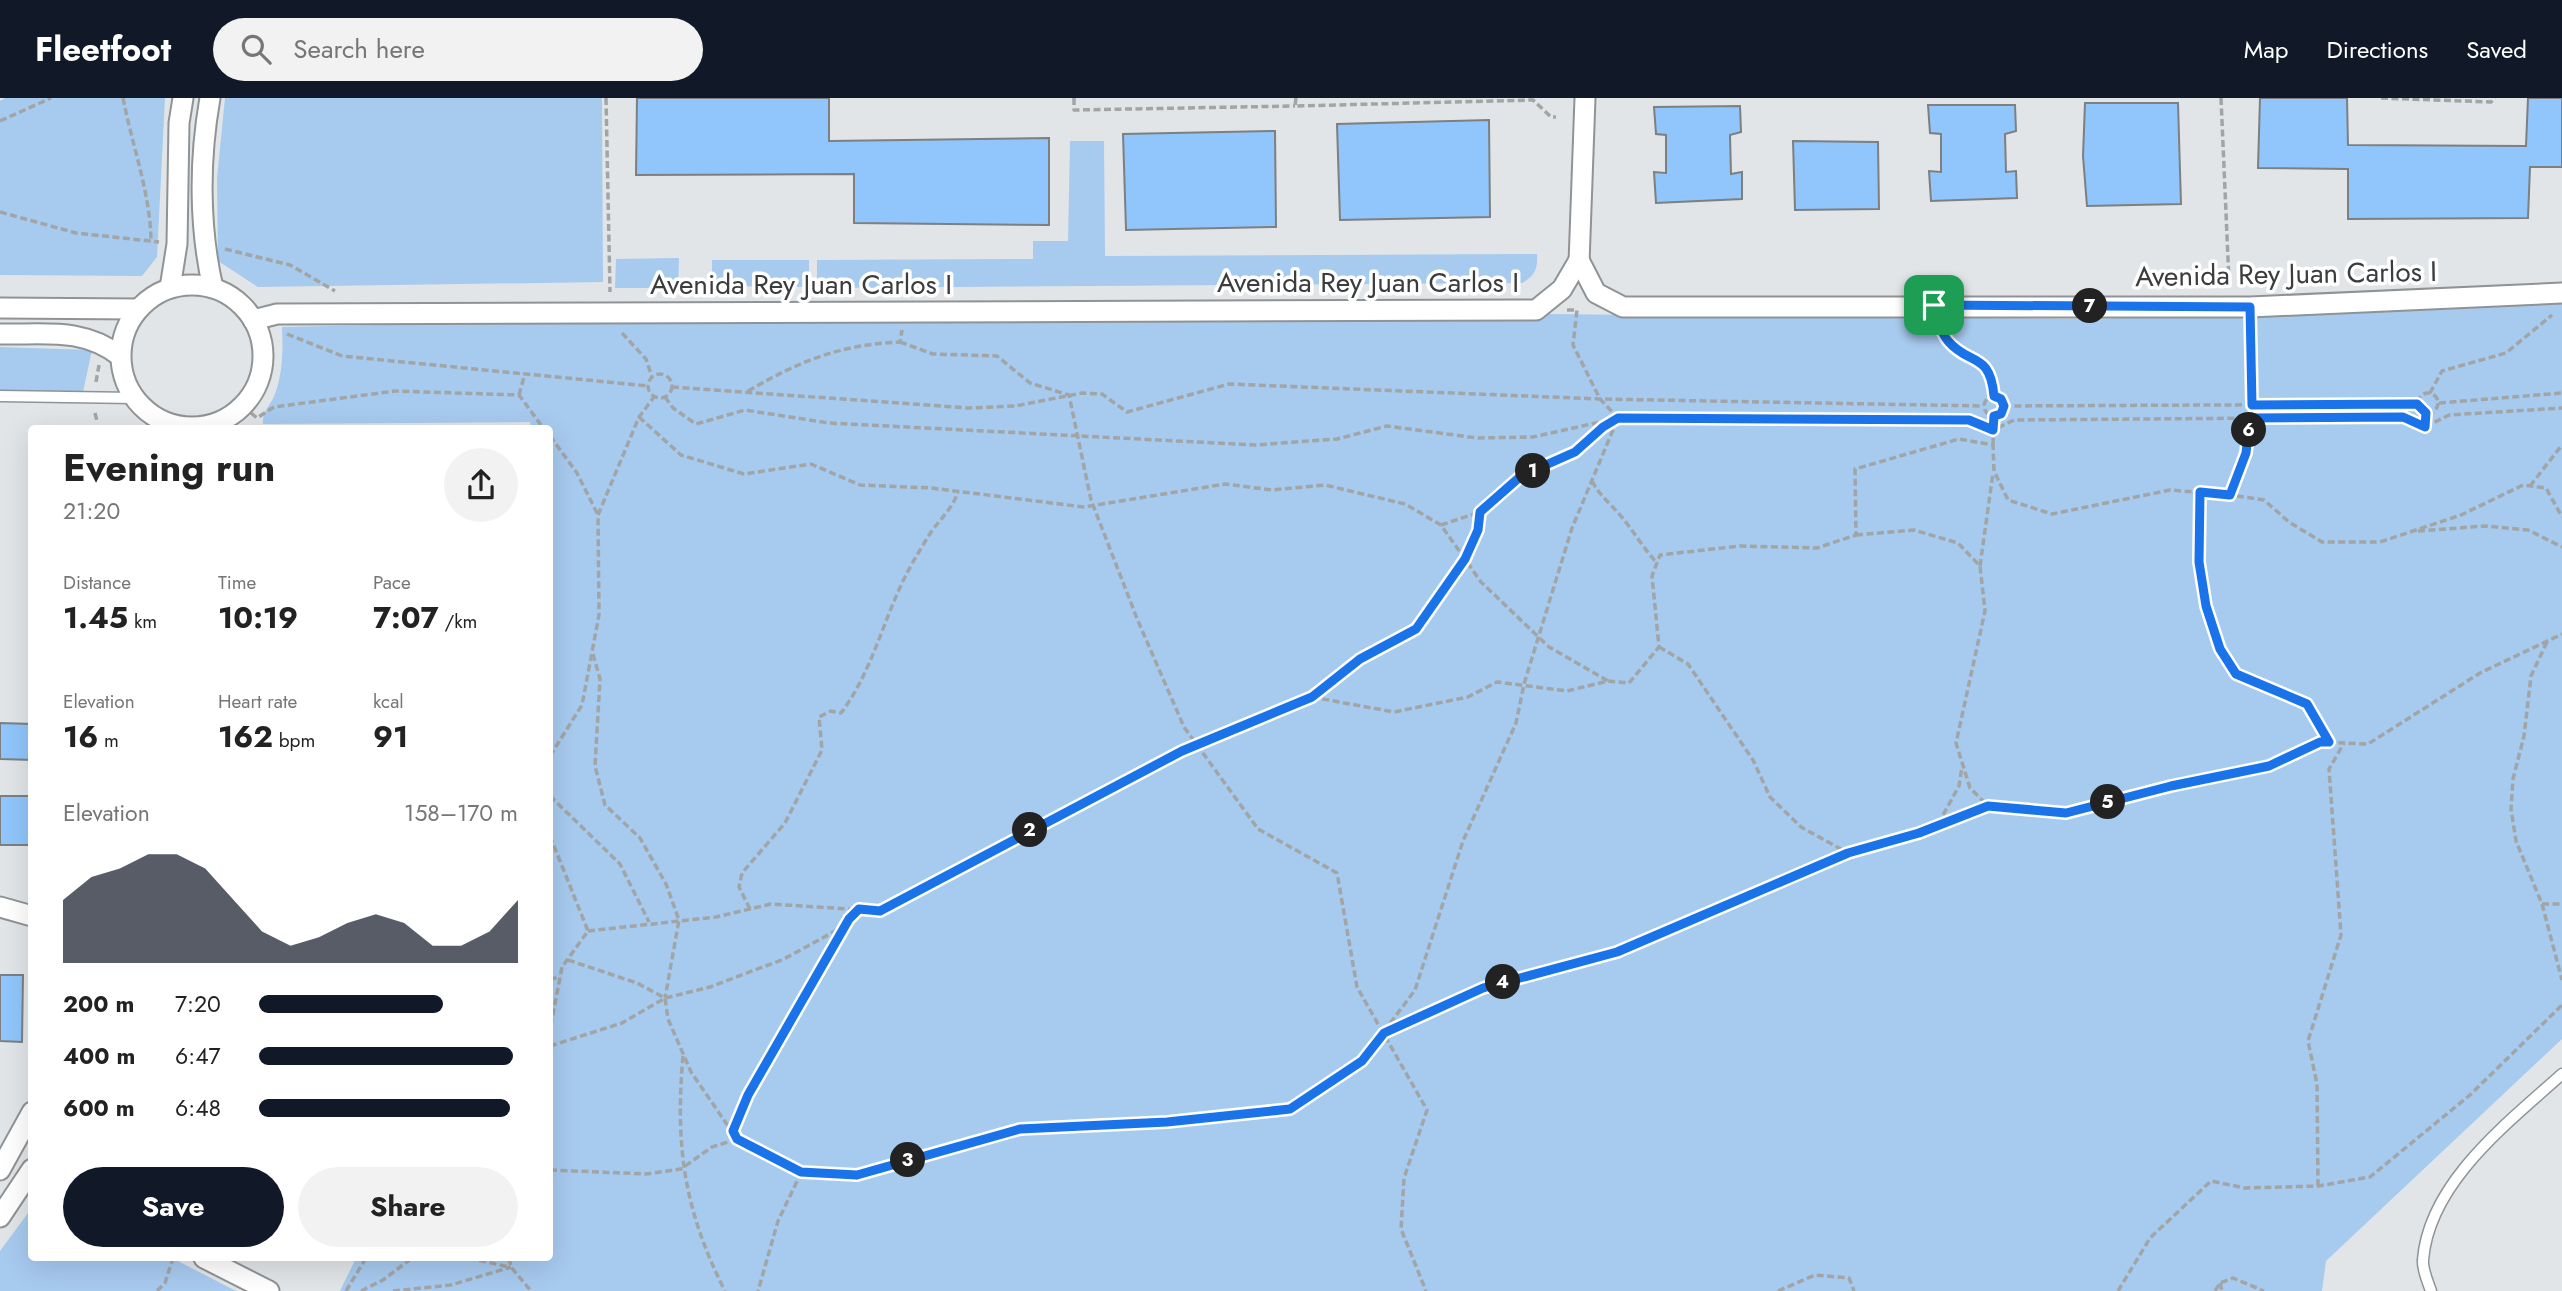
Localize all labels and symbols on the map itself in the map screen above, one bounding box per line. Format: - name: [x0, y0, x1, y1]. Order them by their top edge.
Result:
- street label: Avenida Rey Juan Carlos I: [2135, 251, 2437, 297]
- street label: Avenida Rey Juan Carlos I: [1217, 262, 1519, 303]
- street label: Avenida Rey Juan Carlos I: [650, 264, 952, 305]
- pin: [1904, 275, 1964, 335]
- pin: 7: [2072, 288, 2108, 324]
- pin: 6: [2232, 412, 2266, 448]
- pin: 1: [1516, 454, 1550, 488]
- pin: 5: [2090, 784, 2126, 820]
- pin: 2: [1012, 812, 1048, 848]
- pin: 4: [1486, 964, 1520, 1000]
- pin: 3: [890, 1142, 926, 1178]

